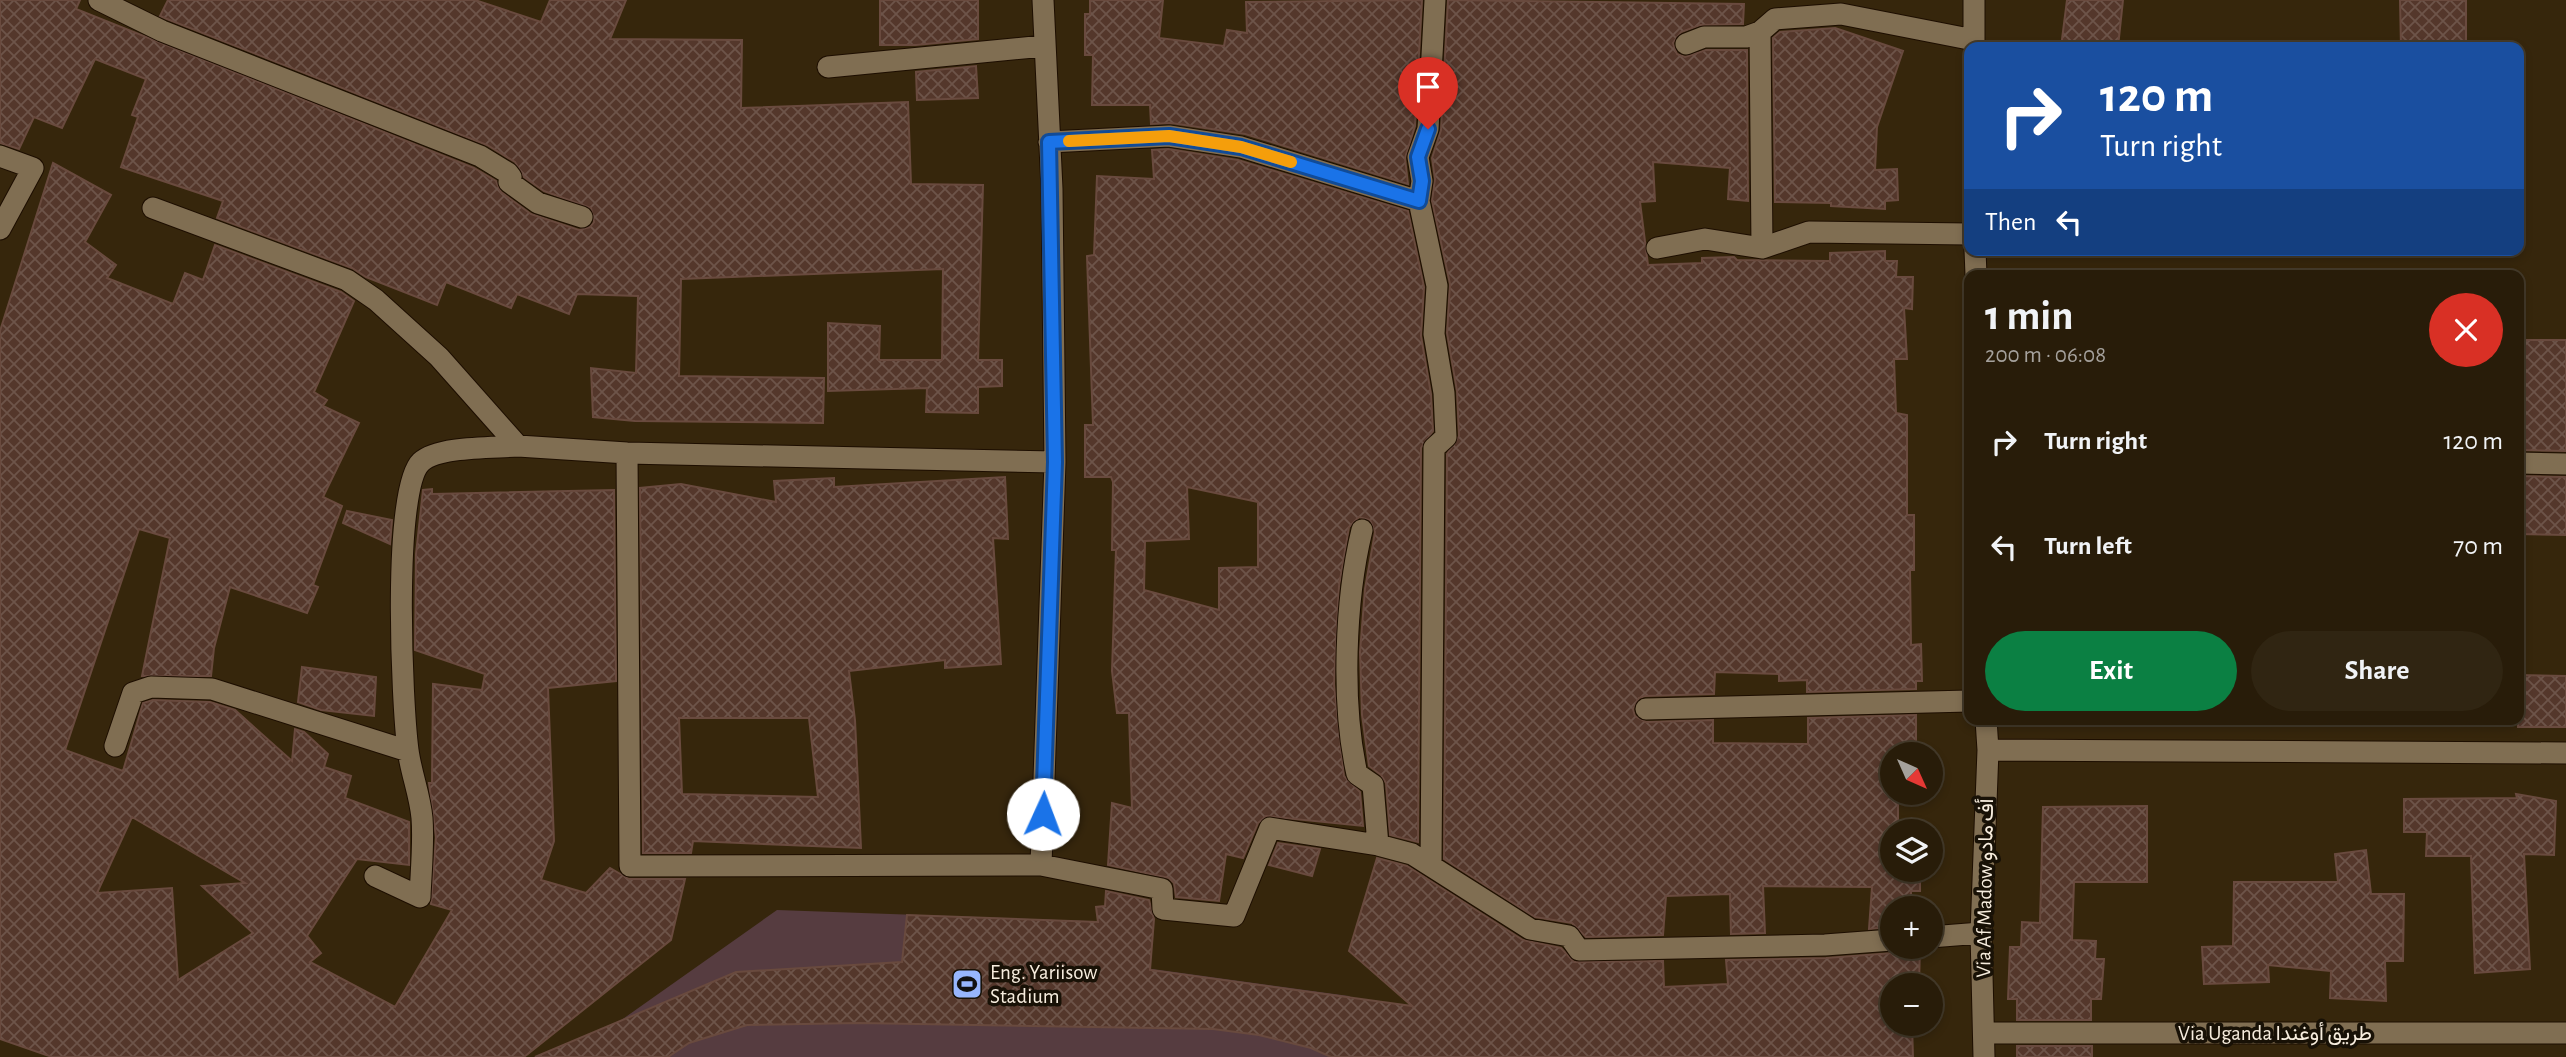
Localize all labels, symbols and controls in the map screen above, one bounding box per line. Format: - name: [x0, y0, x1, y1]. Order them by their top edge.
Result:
- pin: [1398, 57, 1458, 129]
- icon: arrive: [1409, 68, 1447, 106]
- icon: right: [1985, 70, 2076, 161]
- text: 120 m: [2100, 72, 2213, 121]
- text: Turn right: [2100, 130, 2222, 162]
- icon: left: [2050, 203, 2088, 241]
- text: Then: [1985, 209, 2036, 235]
- button: close: [2429, 293, 2503, 367]
- text: 1 min: [1985, 295, 2074, 337]
- text: 200 m · 06:08: [1985, 344, 2106, 367]
- icon: right: [1985, 423, 2023, 461]
- text: Turn right: [2044, 428, 2147, 454]
- text: 120 m: [2443, 428, 2503, 454]
- icon: left: [1985, 528, 2023, 566]
- text: Turn left: [2044, 533, 2132, 559]
- text: 70 m: [2453, 533, 2503, 559]
- button: Exit: [1985, 631, 2237, 711]
- button: Share: [2251, 631, 2503, 711]
- north arrow: [1880, 742, 1942, 805]
- map controls: [1880, 742, 1943, 1036]
- position arrow: [1006, 777, 1080, 851]
- street label: Via Af Madow أف مادو: [1972, 798, 1999, 978]
- button: layers: [1880, 819, 1943, 882]
- button: +: [1880, 896, 1943, 959]
- place label: Eng. Yariisow Stadium: [990, 962, 1097, 1007]
- sports icon: Eng. Yariisow Stadium: [950, 967, 984, 1001]
- button: −: [1880, 973, 1943, 1036]
- street label: Via Uganda طريق أوغندا: [2178, 1022, 2372, 1046]

